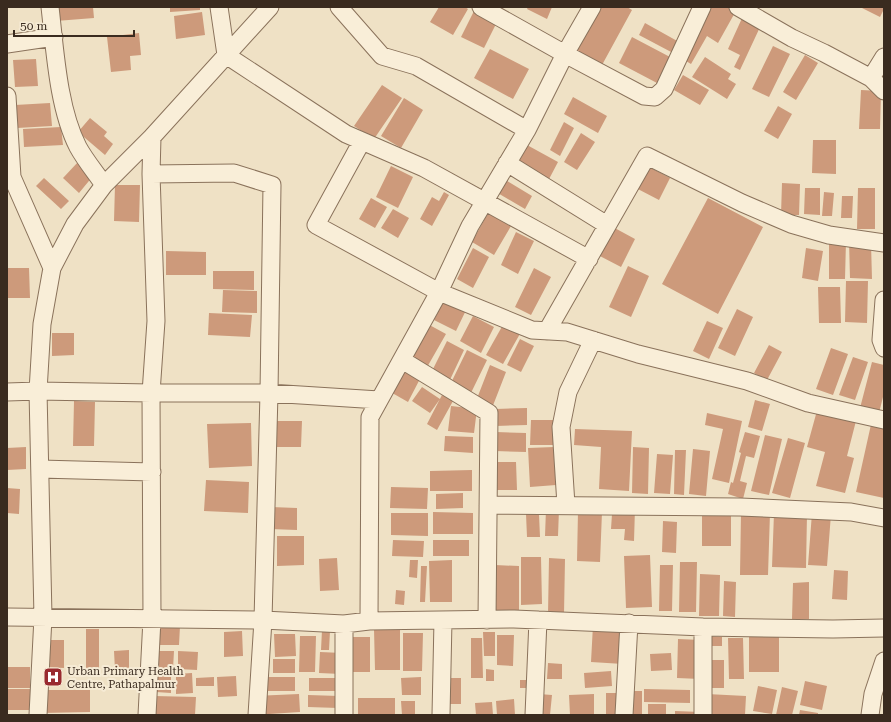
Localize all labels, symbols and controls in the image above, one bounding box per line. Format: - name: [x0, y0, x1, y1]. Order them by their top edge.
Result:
- scale bar: [14, 12, 134, 38]
- text: 50 m: [20, 19, 47, 33]
- place label: Urban Primary Health Centre, Pathapalmur: [67, 665, 184, 691]
- hospital icon: Urban Primary Health Centre, Pathapalmur: [42, 666, 64, 688]

